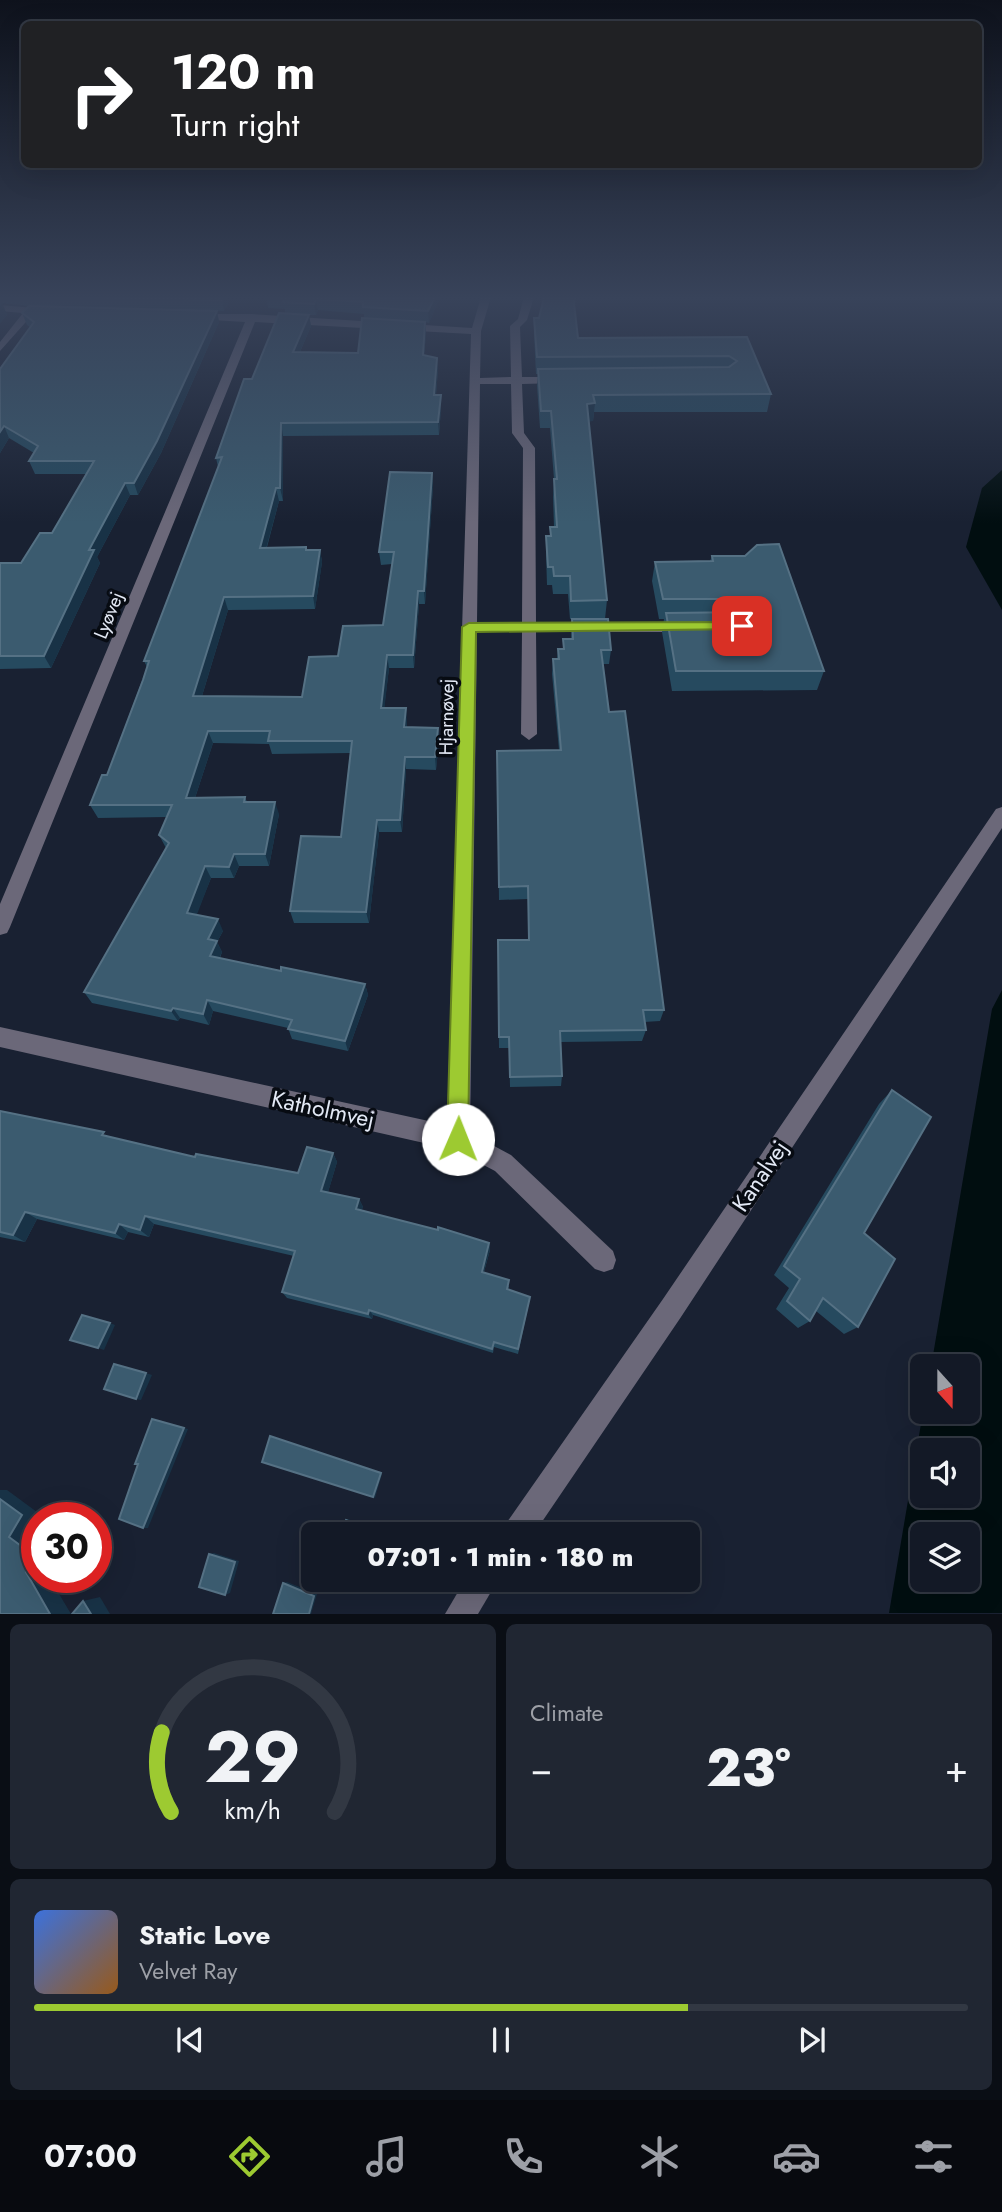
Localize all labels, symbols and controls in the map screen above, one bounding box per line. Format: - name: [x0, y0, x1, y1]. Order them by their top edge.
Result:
- text: 120 m: [171, 37, 315, 107]
- icon: right: [56, 49, 147, 140]
- text: Turn right: [171, 102, 300, 148]
- street label: Lyøvej: [87, 588, 130, 643]
- pin: [712, 596, 772, 656]
- icon: arrive: [723, 607, 761, 645]
- street label: Hjarnøvej: [432, 678, 461, 756]
- street label: Katholmvej: [268, 1081, 378, 1137]
- position arrow: [421, 1102, 495, 1176]
- street label: Kanalvej: [724, 1133, 796, 1219]
- north arrow: [910, 1354, 980, 1424]
- map controls: [910, 1354, 980, 1592]
- button: sound: [910, 1438, 980, 1508]
- speed limit sign: 30: [21, 1502, 112, 1593]
- button: layers: [910, 1522, 980, 1592]
- text: 07:01 · 1 min · 180 m: [368, 1538, 633, 1576]
- text: Climate: [530, 1696, 603, 1730]
- text: 29: [205, 1705, 301, 1810]
- text: 23°: [706, 1730, 791, 1806]
- text: −: [530, 1741, 552, 1796]
- text: +: [945, 1741, 968, 1796]
- text: km/h: [225, 1792, 281, 1828]
- text: Static Love: [139, 1916, 271, 1954]
- text: Velvet Ray: [139, 1954, 237, 1988]
- icon: previous: [171, 2021, 209, 2059]
- icon: pause: [482, 2021, 520, 2059]
- icon: next: [793, 2021, 831, 2059]
- icon: directions: [225, 2132, 274, 2181]
- icon: music: [362, 2132, 411, 2181]
- icon: phone: [499, 2132, 548, 2181]
- icon: climate: [635, 2132, 684, 2181]
- icon: car: [772, 2132, 821, 2181]
- icon: filters: [909, 2132, 958, 2181]
- text: 07:00: [44, 2133, 137, 2179]

